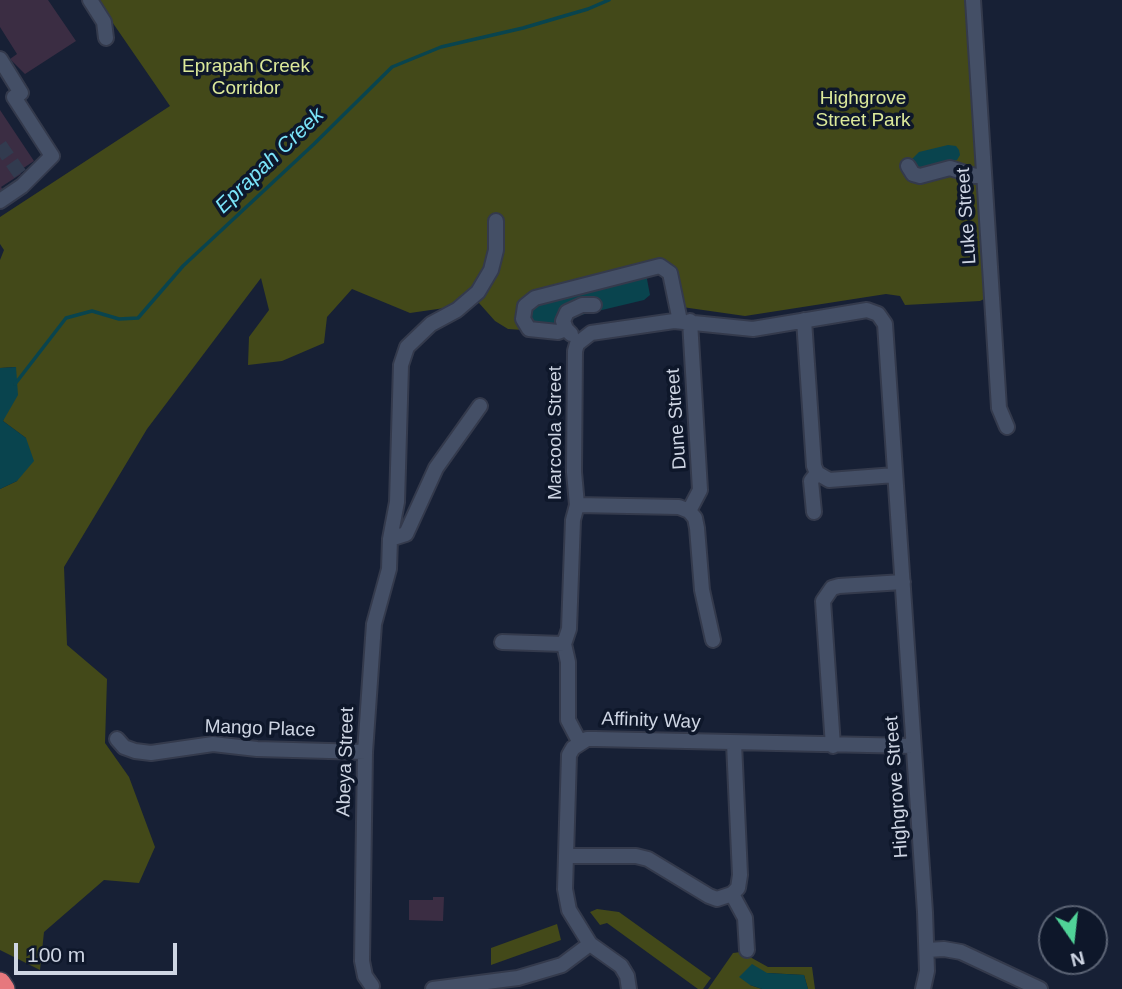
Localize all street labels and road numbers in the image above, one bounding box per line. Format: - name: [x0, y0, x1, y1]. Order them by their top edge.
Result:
- street label: Luke Street: [952, 167, 982, 265]
- street label: Marcoola Street: [545, 366, 567, 500]
- street label: Dune Street: [662, 368, 692, 470]
- street label: Abeya Street: [333, 707, 359, 817]
- street label: Affinity Way: [601, 708, 701, 734]
- street label: Highgrove Street: [881, 715, 913, 859]
- street label: Mango Place: [204, 716, 316, 742]

